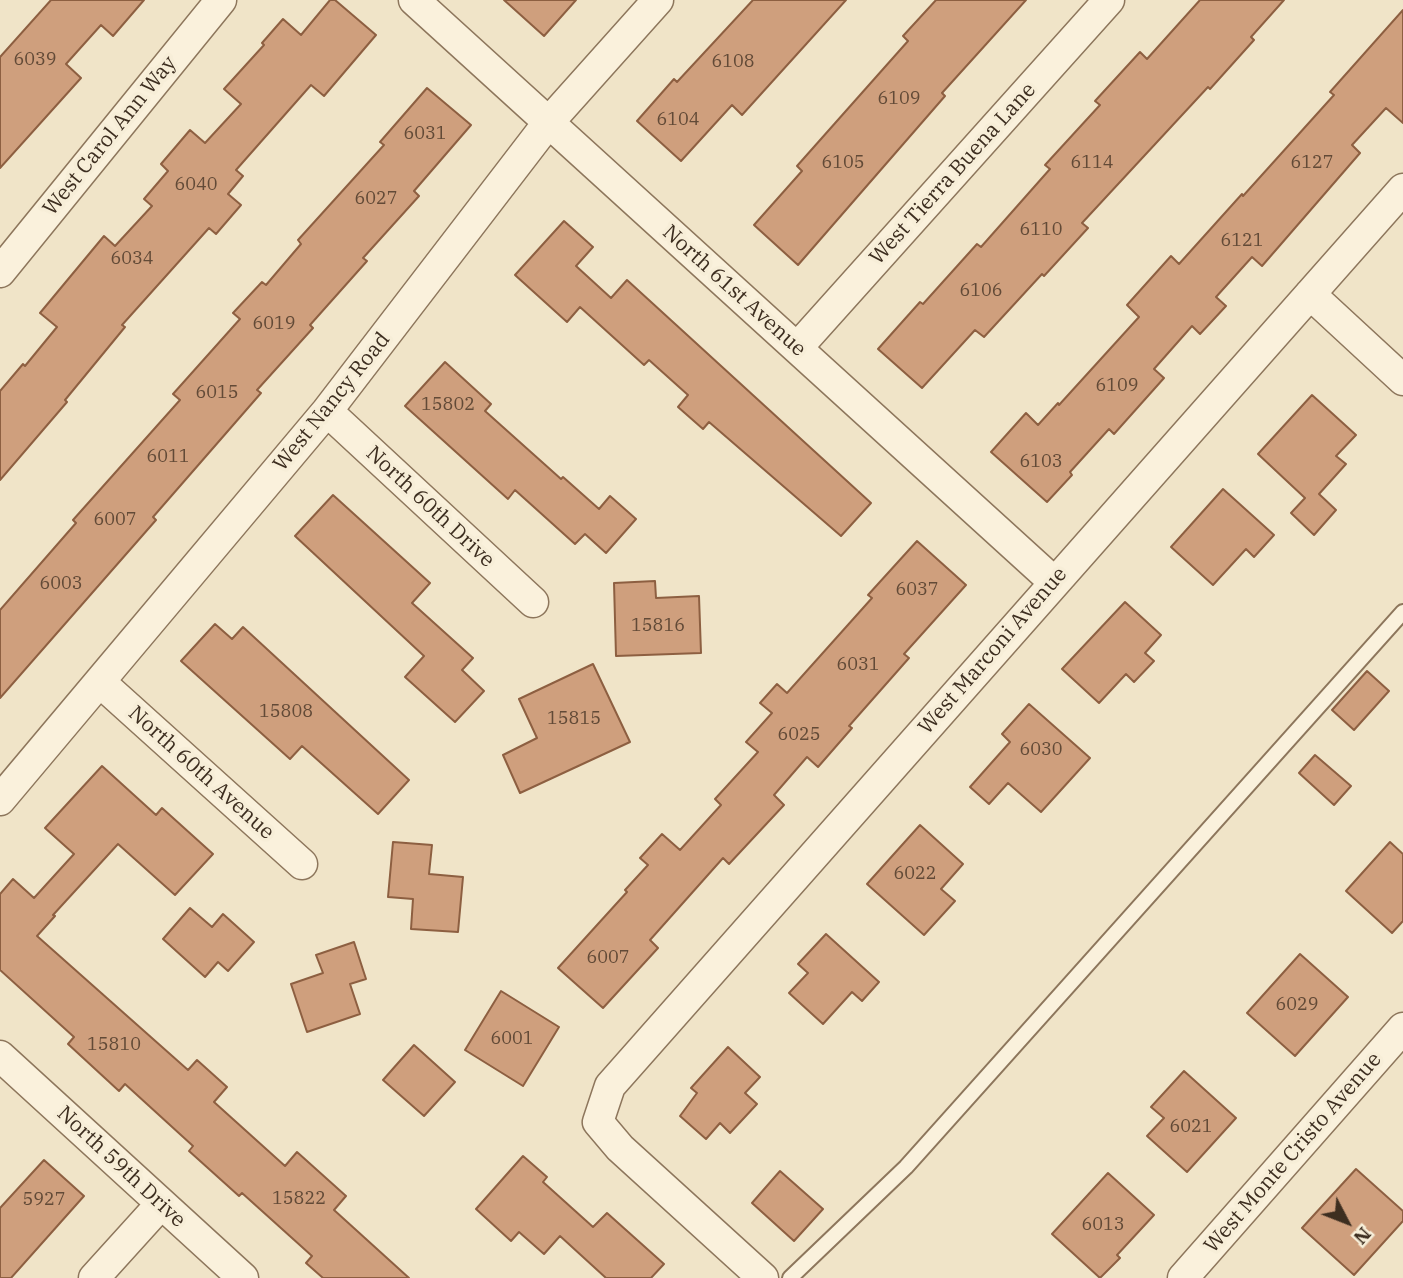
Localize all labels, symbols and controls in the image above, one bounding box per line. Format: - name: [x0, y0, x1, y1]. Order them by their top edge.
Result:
- house number: 6039: [13, 49, 57, 71]
- street label: West Carol Ann Way: [38, 51, 182, 221]
- house number: 6108: [711, 51, 755, 73]
- street label: West Tierra Buena Lane: [865, 78, 1041, 270]
- house number: 6109: [877, 88, 921, 110]
- house number: 6104: [656, 109, 700, 131]
- house number: 6031: [403, 123, 447, 145]
- house number: 6105: [821, 152, 865, 174]
- house number: 6114: [1070, 152, 1114, 174]
- house number: 6127: [1290, 152, 1334, 174]
- house number: 6040: [174, 174, 218, 196]
- house number: 6027: [354, 188, 398, 210]
- house number: 6110: [1019, 219, 1063, 241]
- street label: North 61st Avenue: [657, 220, 811, 362]
- house number: 6121: [1220, 230, 1264, 252]
- house number: 6034: [110, 248, 154, 270]
- house number: 6106: [959, 280, 1003, 302]
- house number: 6019: [252, 313, 296, 335]
- street label: West Nancy Road: [268, 328, 396, 476]
- house number: 6109: [1095, 375, 1139, 397]
- house number: 6015: [195, 382, 239, 404]
- house number: 15802: [421, 394, 475, 416]
- street label: North 60th Drive: [360, 441, 500, 573]
- house number: 6011: [146, 446, 190, 468]
- house number: 6103: [1019, 451, 1063, 473]
- house number: 6007: [93, 509, 137, 531]
- street label: West Marconi Avenue: [914, 562, 1072, 740]
- house number: 6003: [39, 573, 83, 595]
- house number: 6037: [895, 579, 939, 601]
- house number: 15816: [631, 615, 685, 637]
- house number: 6031: [836, 654, 880, 676]
- street label: North 60th Avenue: [123, 701, 279, 845]
- house number: 15808: [259, 701, 313, 723]
- house number: 15815: [547, 708, 601, 730]
- house number: 6025: [777, 724, 821, 746]
- house number: 6030: [1019, 739, 1063, 761]
- house number: 6022: [893, 863, 937, 885]
- house number: 6007: [586, 947, 630, 969]
- house number: 6029: [1275, 994, 1319, 1016]
- house number: 6001: [490, 1028, 534, 1050]
- house number: 15810: [87, 1034, 141, 1056]
- street label: West Monte Cristo Avenue: [1199, 1048, 1387, 1258]
- street label: North 59th Drive: [51, 1101, 191, 1233]
- house number: 6021: [1169, 1116, 1213, 1138]
- north arrow: [1312, 1187, 1382, 1257]
- house number: 15822: [272, 1188, 326, 1210]
- house number: 5927: [22, 1189, 66, 1211]
- house number: 6013: [1081, 1214, 1125, 1236]
- text: N: [1349, 1222, 1377, 1250]

